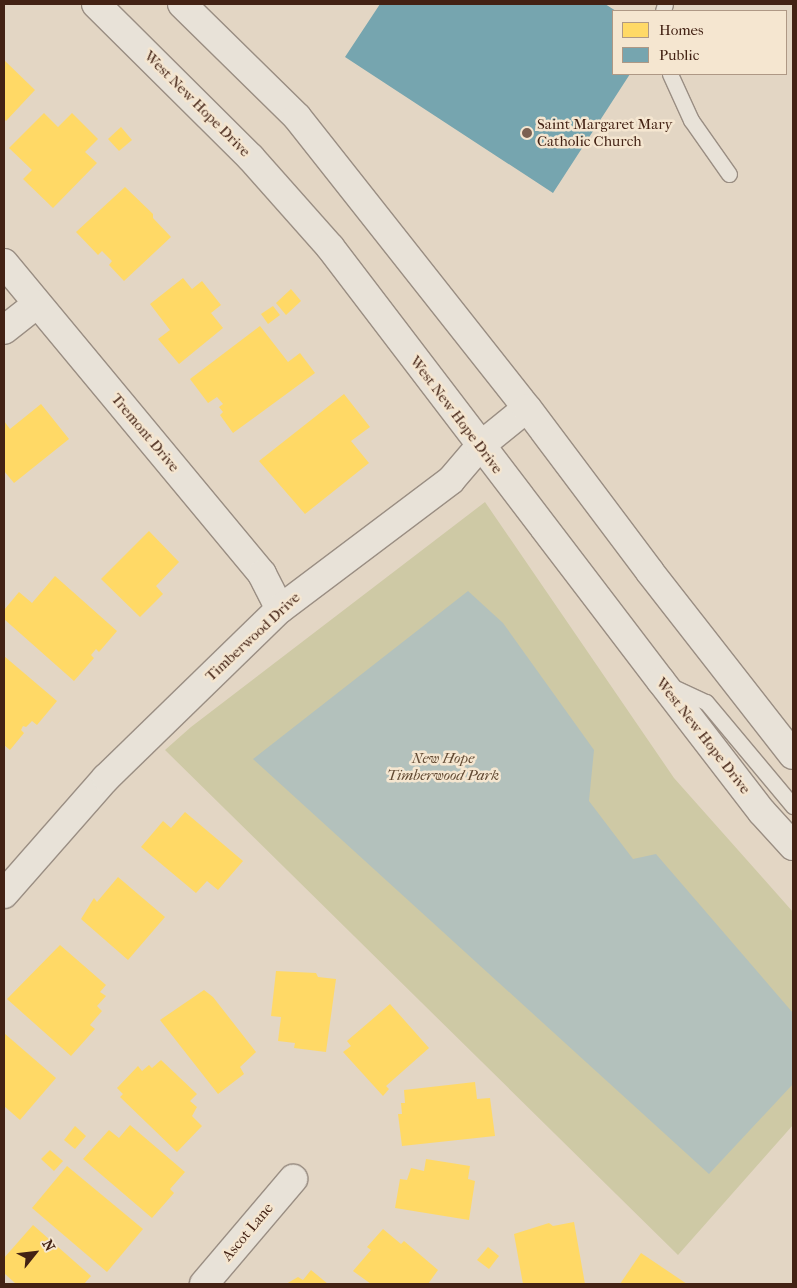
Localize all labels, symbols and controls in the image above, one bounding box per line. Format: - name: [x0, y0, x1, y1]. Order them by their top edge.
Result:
- legend: [612, 10, 787, 75]
- text: Homes: [659, 21, 704, 39]
- text: Public: [659, 46, 699, 64]
- street label: West New Hope Drive: [140, 47, 254, 161]
- place label: Saint Margaret Mary Catholic Church: [537, 115, 673, 150]
- marker: Saint Margaret Mary Catholic Church: [521, 127, 533, 139]
- street label: West New Hope Drive: [406, 353, 506, 477]
- street label: Tremont Drive: [107, 390, 183, 476]
- street label: Timberwood Drive: [202, 589, 304, 685]
- street label: West New Hope Drive: [652, 674, 754, 798]
- park label: New Hope Timberwood Park: [387, 749, 499, 784]
- street label: Ascot Lane: [219, 1199, 277, 1265]
- north arrow: [10, 1228, 60, 1278]
- text: N: [39, 1237, 59, 1254]

